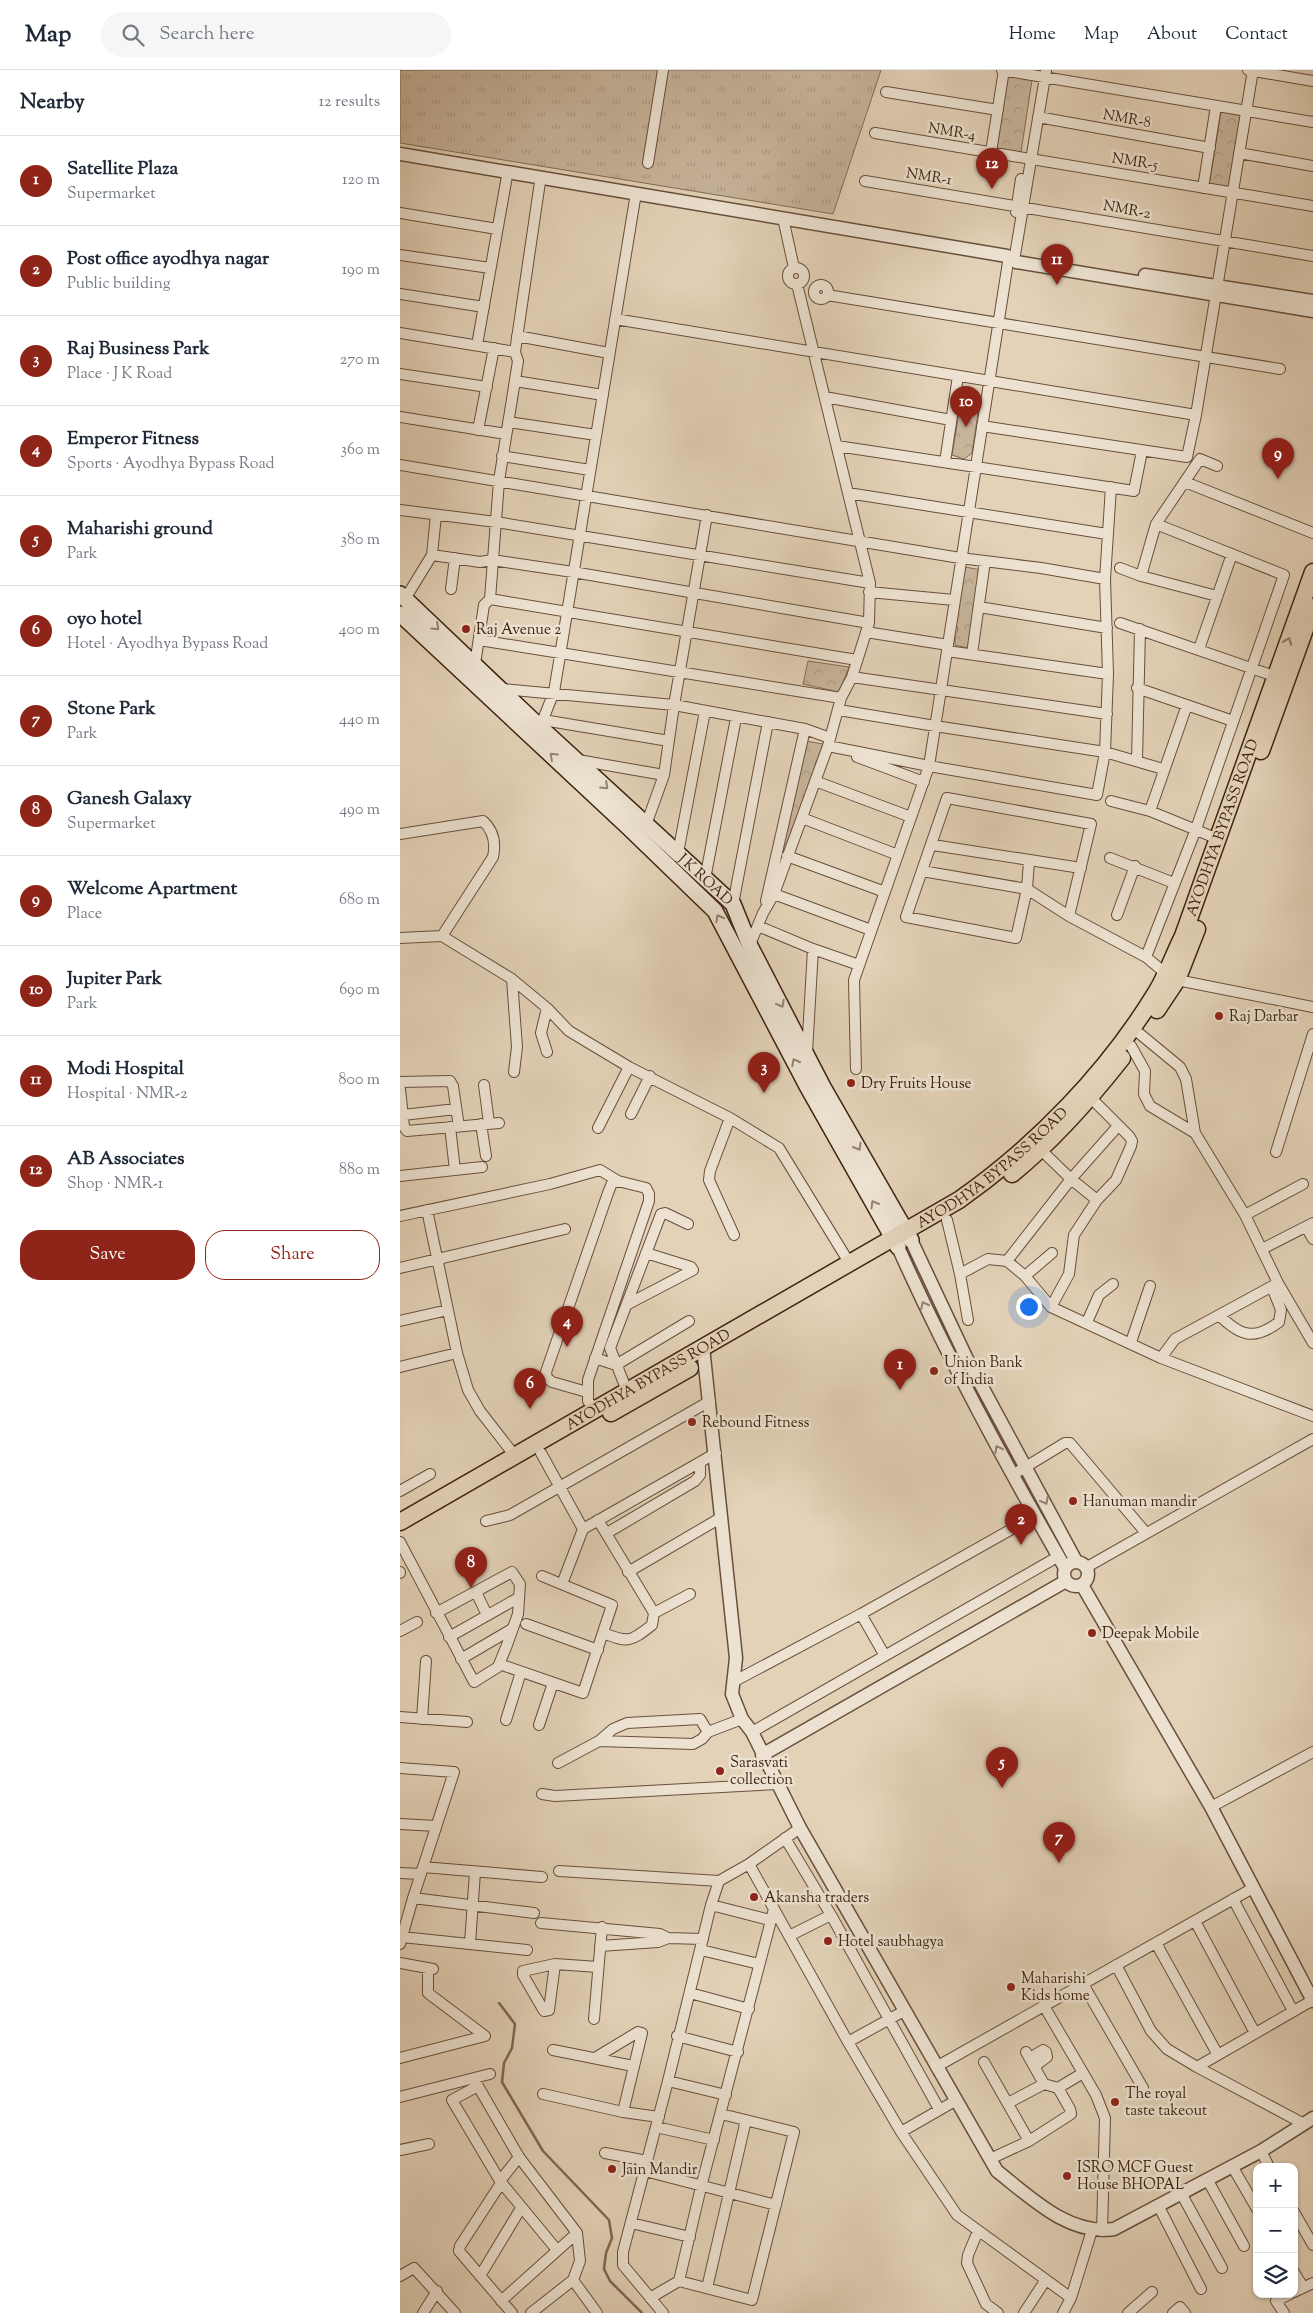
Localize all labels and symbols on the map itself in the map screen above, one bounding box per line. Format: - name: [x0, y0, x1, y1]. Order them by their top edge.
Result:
- street label: NMR-8: [1101, 105, 1153, 134]
- street label: NMR-4: [926, 118, 978, 147]
- pin: 12: [976, 148, 1008, 189]
- street label: NMR-5: [1110, 148, 1159, 176]
- street label: NMR-1: [904, 164, 953, 191]
- street label: NMR-2: [1101, 196, 1152, 225]
- pin: 11: [1041, 244, 1073, 285]
- pin: 10: [950, 386, 982, 427]
- pin: 9: [1262, 438, 1294, 479]
- place label: Raj Avenue 2: [476, 620, 561, 641]
- one-way arrow: [430, 621, 439, 630]
- marker: Raj Avenue 2: [460, 623, 472, 635]
- one-way arrow: [1282, 638, 1292, 646]
- street label: AYODHYA BYPASS ROAD: [1182, 736, 1265, 920]
- one-way arrow: [550, 753, 559, 762]
- one-way arrow: [599, 780, 608, 789]
- street label: J K ROAD: [672, 849, 737, 911]
- one-way arrow: [716, 915, 726, 924]
- one-way arrow: [775, 999, 785, 1008]
- place label: Raj Darbar: [1229, 1007, 1299, 1028]
- marker: Raj Darbar: [1213, 1010, 1225, 1022]
- pin: 3: [748, 1052, 780, 1093]
- one-way arrow: [791, 1058, 801, 1067]
- place label: Dry Fruits House: [861, 1074, 972, 1095]
- marker: Dry Fruits House: [845, 1077, 857, 1089]
- street label: AYODHYA BYPASS ROAD: [913, 1103, 1073, 1234]
- one-way arrow: [851, 1142, 861, 1151]
- one-way arrow: [871, 1200, 881, 1209]
- your location: [1016, 1294, 1042, 1320]
- one-way arrow: [920, 1301, 930, 1310]
- pin: 4: [551, 1306, 583, 1347]
- street label: AYODHYA BYPASS ROAD: [562, 1325, 735, 1436]
- pin: 1: [884, 1349, 916, 1390]
- place label: Union Bank of India: [944, 1353, 1023, 1391]
- marker: Union Bank of India: [928, 1365, 940, 1377]
- pin: 6: [514, 1368, 546, 1409]
- place label: Rebound Fitness: [702, 1413, 810, 1434]
- marker: Rebound Fitness: [686, 1416, 698, 1428]
- one-way arrow: [994, 1446, 1004, 1455]
- place label: Hanuman mandir: [1083, 1492, 1197, 1513]
- marker: Hanuman mandir: [1067, 1495, 1079, 1507]
- one-way arrow: [1039, 1496, 1049, 1505]
- pin: 2: [1005, 1504, 1037, 1545]
- pin: 8: [455, 1547, 487, 1588]
- place label: Deepak Mobile: [1102, 1624, 1199, 1645]
- marker: Deepak Mobile: [1086, 1627, 1098, 1639]
- pin: 5: [986, 1747, 1018, 1788]
- place label: Sarasvati collection: [730, 1753, 793, 1791]
- marker: Sarasvati collection: [714, 1765, 726, 1777]
- pin: 7: [1043, 1822, 1075, 1863]
- place label: Akansha traders: [764, 1888, 869, 1909]
- marker: Akansha traders: [748, 1891, 760, 1903]
- place label: Hotel saubhagya: [838, 1932, 944, 1953]
- marker: Hotel saubhagya: [822, 1935, 834, 1947]
- place label: Maharishi Kids home: [1021, 1969, 1090, 2007]
- marker: Maharishi Kids home: [1005, 1981, 1017, 1993]
- place label: The royal taste takeout: [1125, 2084, 1207, 2122]
- marker: The royal taste takeout: [1109, 2096, 1121, 2108]
- place label: ISRO MCF Guest House BHOPAL: [1077, 2158, 1193, 2196]
- place label: Jain Mandir: [621, 2160, 698, 2181]
- marker: Jain Mandir: [606, 2163, 618, 2175]
- marker: ISRO MCF Guest House BHOPAL: [1061, 2170, 1073, 2182]

